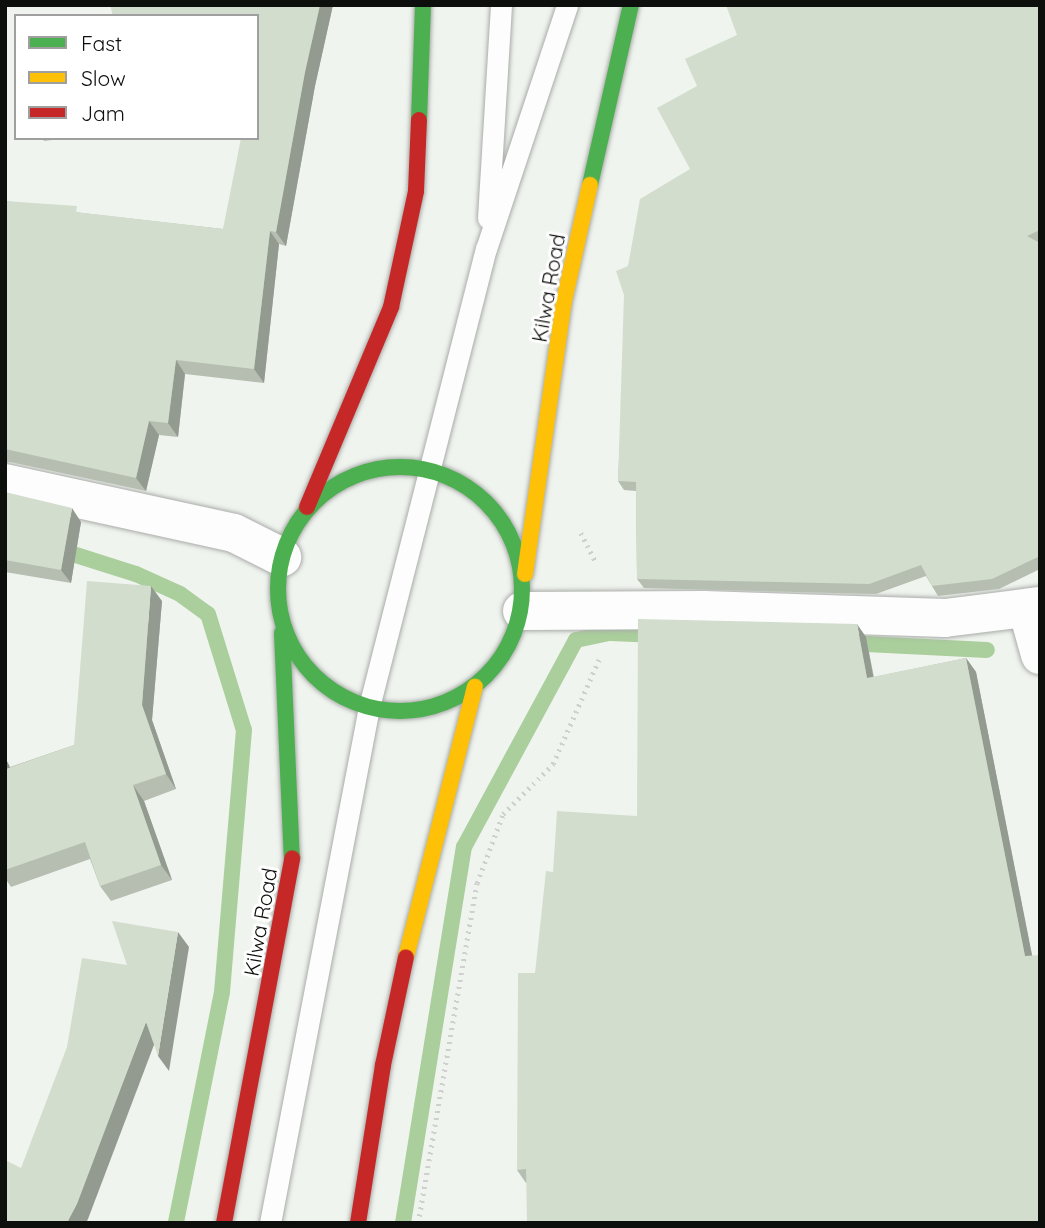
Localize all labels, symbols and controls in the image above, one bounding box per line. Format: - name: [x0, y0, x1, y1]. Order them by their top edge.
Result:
- legend: [14, 14, 259, 140]
- text: Fast: [81, 30, 122, 56]
- text: Slow: [81, 65, 126, 91]
- text: Jam: [81, 100, 125, 126]
- street label: Kilwa Road: [526, 232, 570, 344]
- street label: Kilwa Road: [238, 866, 282, 978]

